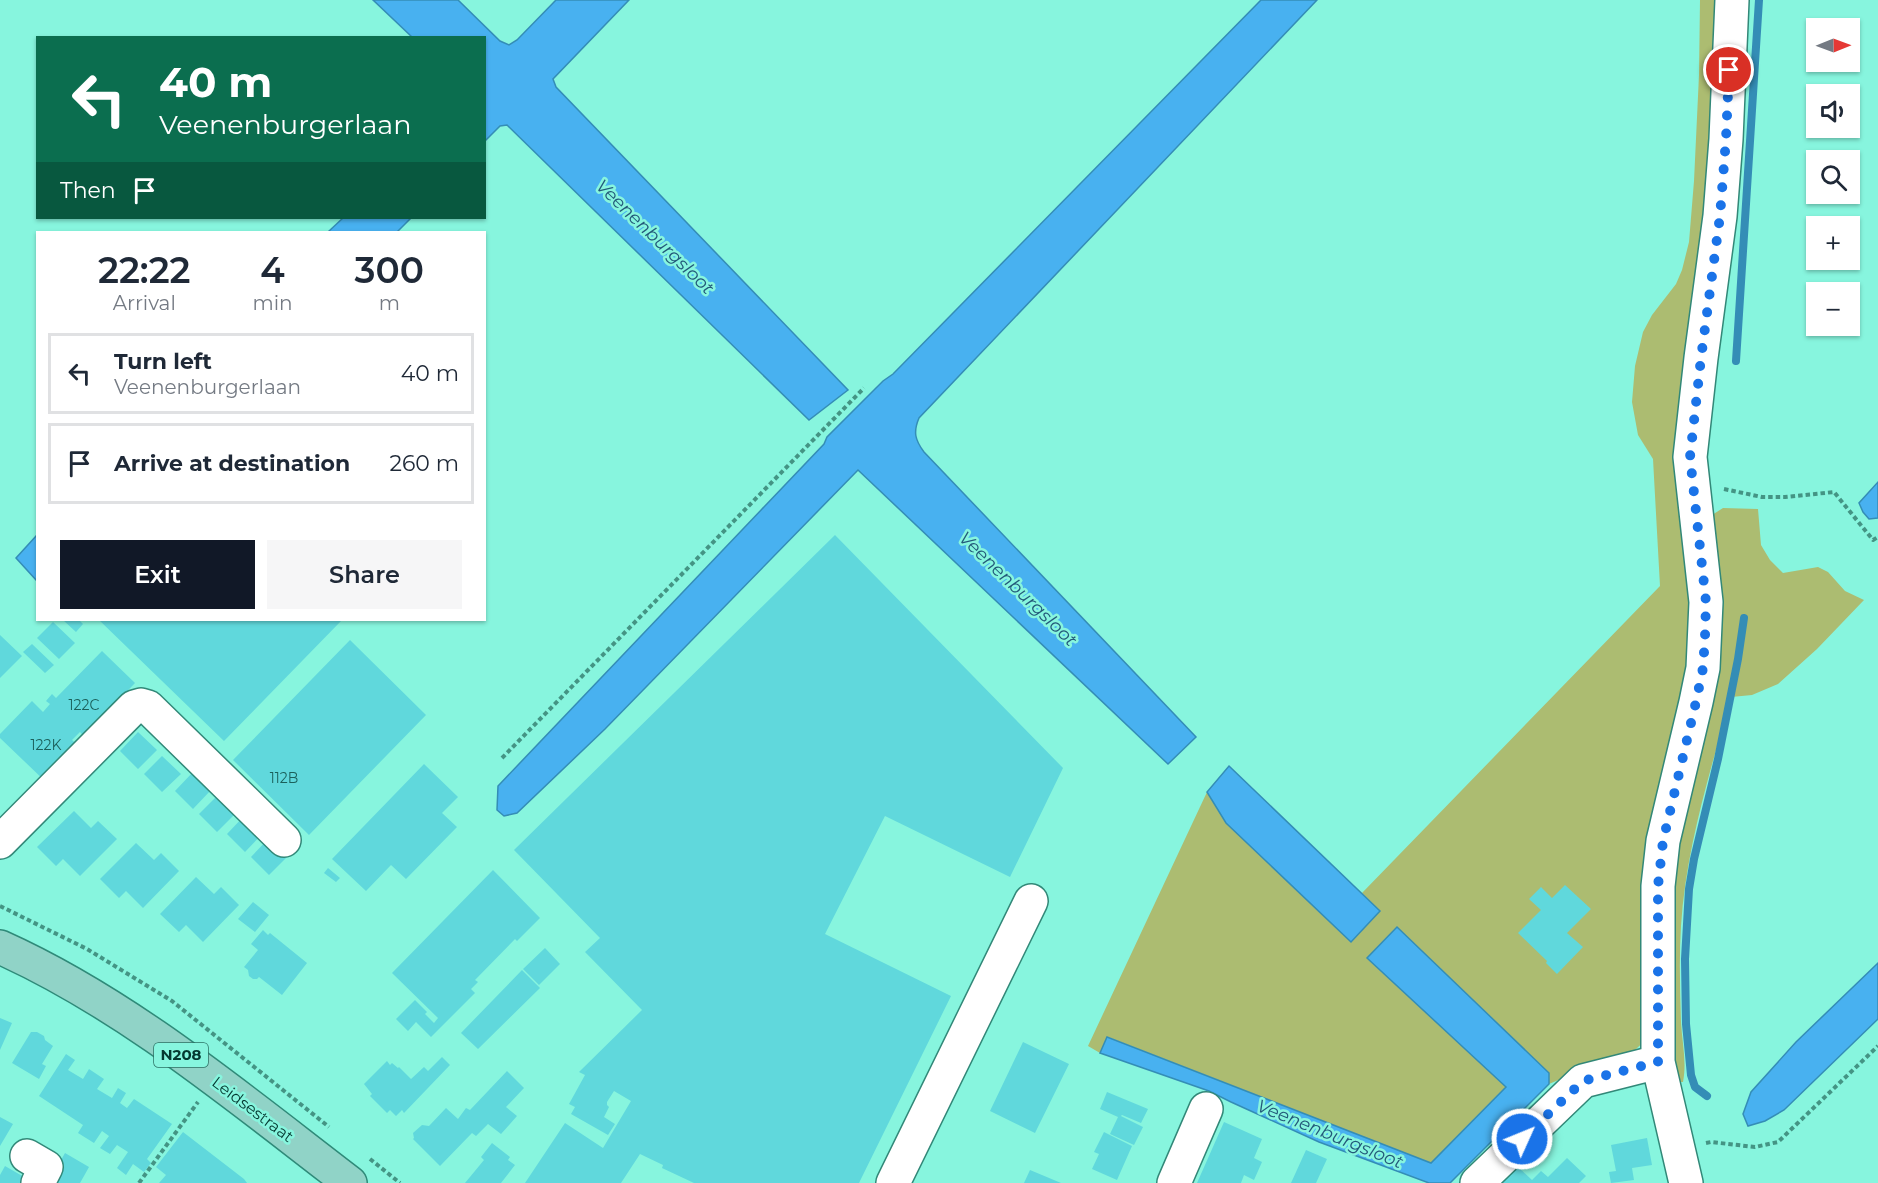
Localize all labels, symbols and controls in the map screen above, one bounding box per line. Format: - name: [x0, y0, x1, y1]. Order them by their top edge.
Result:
- north arrow: [1806, 18, 1860, 72]
- map controls: [1806, 18, 1860, 336]
- pin: [1703, 44, 1754, 95]
- icon: arrive: [1712, 53, 1745, 86]
- text: 40 m: [159, 56, 272, 108]
- icon: left: [60, 60, 138, 138]
- button: sound: [1806, 84, 1860, 138]
- text: Veenenburgerlaan: [159, 108, 412, 141]
- button: search: [1806, 150, 1860, 204]
- icon: arrive: [128, 174, 161, 207]
- water label: Veenenburgsloot: [591, 175, 719, 299]
- text: Then: [60, 177, 116, 204]
- button: +: [1806, 216, 1860, 270]
- text: 22:22: [98, 248, 191, 292]
- text: 4: [260, 248, 285, 292]
- text: 300: [355, 248, 424, 292]
- button: −: [1806, 282, 1860, 336]
- text: Arrival: [113, 291, 176, 315]
- text: min: [253, 291, 293, 315]
- text: m: [379, 291, 400, 315]
- text: Turn left: [114, 348, 212, 375]
- icon: left: [63, 357, 96, 390]
- text: 40 m: [401, 360, 459, 387]
- text: Veenenburgerlaan: [114, 375, 301, 399]
- icon: arrive: [63, 447, 96, 480]
- text: Arrive at destination: [114, 450, 350, 477]
- text: 260 m: [389, 450, 459, 477]
- water label: Veenenburgsloot: [954, 527, 1082, 651]
- button: Exit: [60, 540, 255, 609]
- button: Share: [267, 540, 462, 609]
- house number: 122C: [69, 696, 100, 714]
- house number: 122K: [31, 736, 61, 754]
- house number: 112B: [270, 769, 298, 787]
- road number: N208: [154, 1043, 208, 1067]
- street label: Leidsestraat: [208, 1073, 298, 1146]
- water label: Veenenburgsloot: [1254, 1095, 1407, 1174]
- position arrow: [1490, 1107, 1554, 1171]

